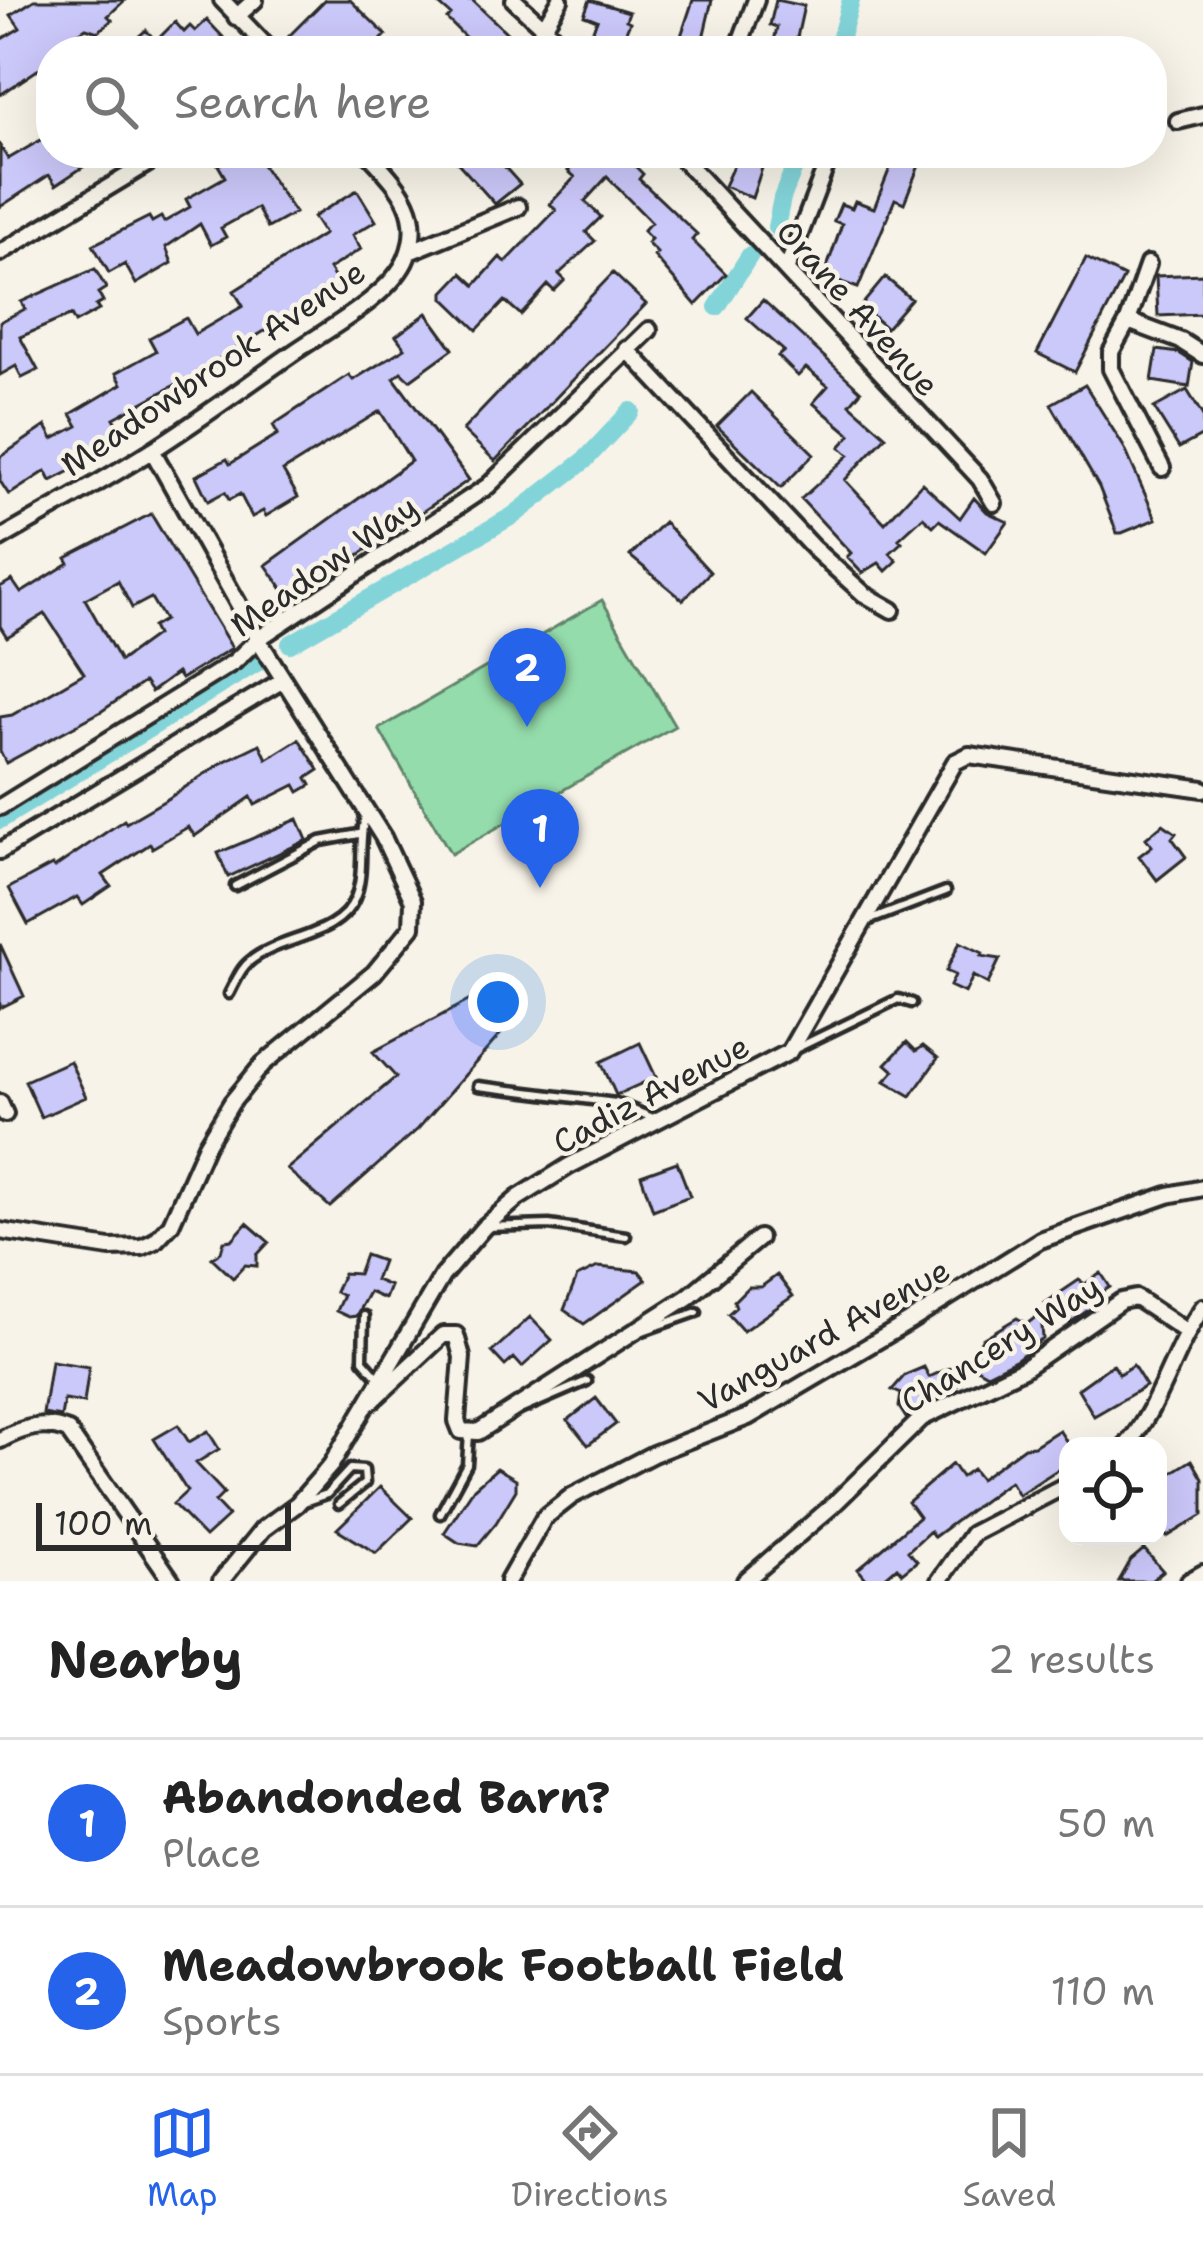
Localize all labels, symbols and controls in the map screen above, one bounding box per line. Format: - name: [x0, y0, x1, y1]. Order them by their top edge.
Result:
- search box: [36, 36, 1167, 168]
- icon: search: [78, 69, 144, 135]
- text: Search here: [174, 72, 431, 132]
- street label: Orane Avenue: [766, 210, 950, 406]
- street label: Meadowbrook Avenue: [52, 249, 374, 487]
- street label: Meadow Way: [221, 485, 427, 647]
- pin: 2: [488, 628, 566, 727]
- pin: 1: [501, 789, 579, 888]
- your location: [468, 972, 528, 1032]
- street label: Cadiz Avenue: [545, 1023, 757, 1165]
- street label: Vanguard Avenue: [690, 1247, 958, 1423]
- street label: Chancery Way: [892, 1264, 1110, 1424]
- map controls: [1059, 1437, 1167, 1545]
- button: locate: [1059, 1437, 1167, 1545]
- scale bar: [36, 1497, 291, 1550]
- text: 100 m: [54, 1501, 153, 1546]
- text: Nearby: [48, 1625, 243, 1693]
- text: 2 results: [988, 1633, 1155, 1685]
- text: Abandonded Barn?: [162, 1767, 610, 1827]
- text: 1: [78, 1797, 96, 1849]
- text: 50 m: [1057, 1797, 1155, 1849]
- text: Place: [162, 1827, 261, 1879]
- text: Meadowbrook Football Field: [162, 1935, 845, 1995]
- text: 2: [73, 1965, 101, 2017]
- text: 110 m: [1051, 1965, 1155, 2017]
- text: Sports: [162, 1995, 282, 2047]
- tab: Map: [147, 2100, 218, 2217]
- tab: Directions: [511, 2100, 669, 2217]
- tab: Saved: [962, 2100, 1056, 2217]

